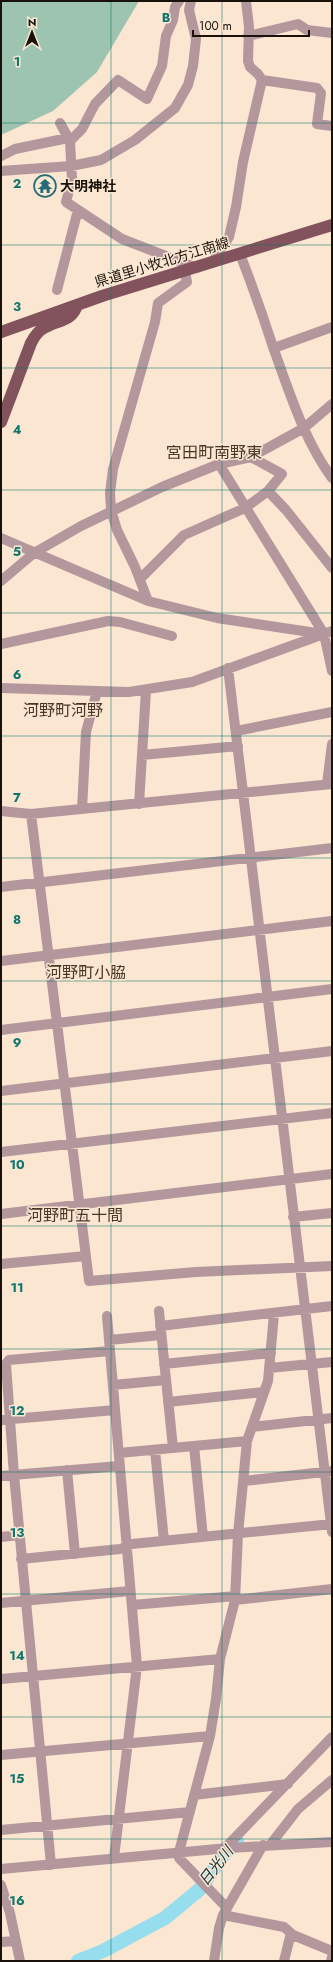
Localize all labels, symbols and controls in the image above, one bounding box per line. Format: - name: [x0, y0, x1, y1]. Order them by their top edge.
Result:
- text: B: [162, 8, 171, 27]
- north arrow: [12, 12, 52, 52]
- scale bar: [193, 12, 309, 38]
- text: N: [28, 14, 36, 30]
- text: 100 m: [199, 17, 232, 35]
- text: 1: [14, 52, 20, 71]
- temple icon: 大明神社: [32, 173, 58, 199]
- text: 2: [13, 174, 21, 193]
- place label: 大明神社: [60, 176, 116, 196]
- street label: 県道里小牧北方江南線: [92, 232, 232, 292]
- text: 3: [13, 297, 21, 316]
- text: 4: [12, 420, 22, 439]
- district label: 宮田町南野東: [166, 441, 262, 464]
- text: 5: [13, 542, 21, 561]
- text: 6: [13, 665, 22, 684]
- district label: 河野町河野: [23, 699, 103, 722]
- text: 7: [13, 788, 21, 807]
- text: 8: [13, 910, 21, 929]
- district label: 河野町小脇: [46, 961, 126, 984]
- text: 9: [13, 1033, 22, 1052]
- text: 10: [9, 1155, 25, 1174]
- district label: 河野町五十間: [27, 1204, 123, 1227]
- text: 11: [10, 1278, 24, 1297]
- text: 12: [9, 1401, 25, 1420]
- text: 13: [10, 1523, 24, 1542]
- text: 14: [9, 1646, 25, 1665]
- text: 15: [9, 1769, 25, 1788]
- water label: 日光川: [193, 1840, 240, 1891]
- text: 16: [9, 1891, 25, 1910]

